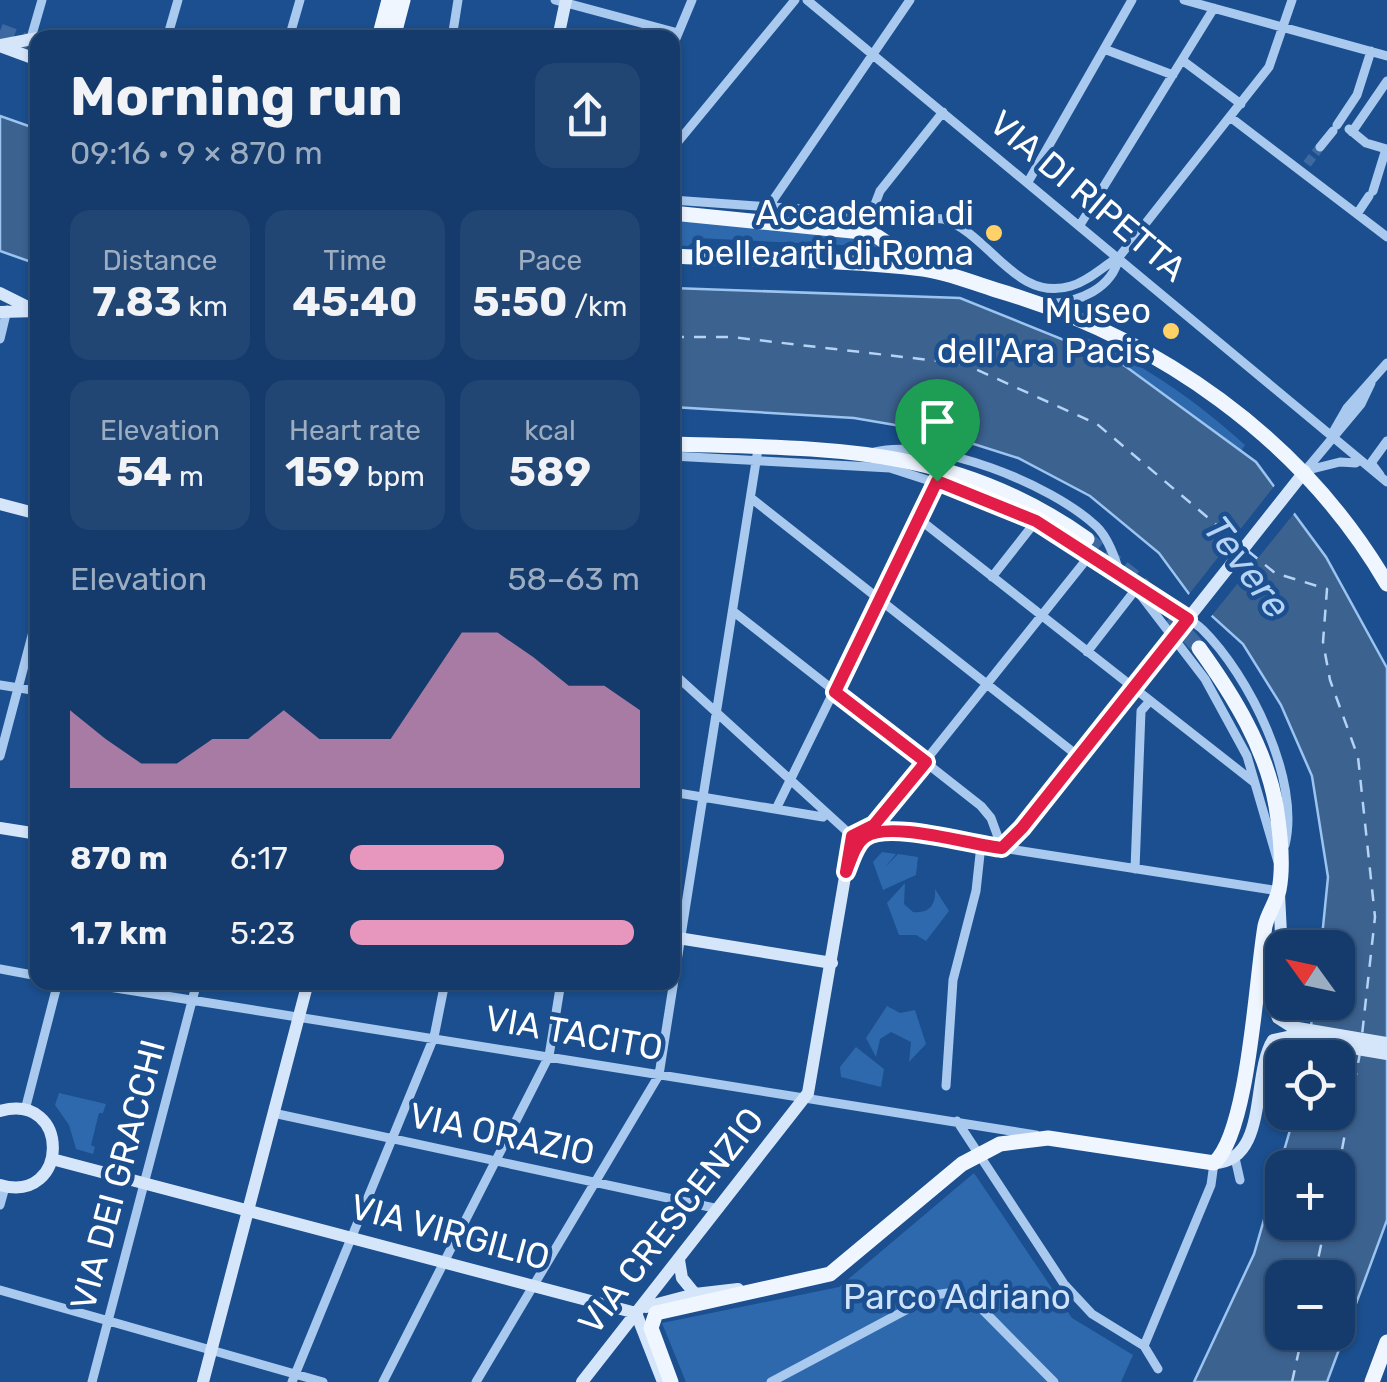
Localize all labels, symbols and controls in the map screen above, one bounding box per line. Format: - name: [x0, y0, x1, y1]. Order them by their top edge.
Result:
- button: share: [535, 63, 640, 168]
- text: Morning run: [70, 64, 403, 129]
- street label: VIA DI RIPETTA: [981, 102, 1195, 290]
- text: 09:16 · 9 × 870 m: [70, 134, 323, 172]
- place label: Accademia di belle arti di Roma: [694, 192, 974, 274]
- marker: Accademia di belle arti di Roma: [983, 222, 1005, 244]
- text: Distance: [103, 244, 217, 277]
- text: Time: [323, 244, 387, 277]
- text: Pace: [518, 244, 582, 277]
- text: 7.83: [92, 277, 182, 327]
- text: 45:40: [292, 277, 418, 327]
- text: 5:50: [473, 277, 568, 327]
- text: km: [182, 290, 228, 323]
- text: /km: [568, 290, 627, 323]
- place label: Museo dell'Ara Pacis: [937, 290, 1151, 372]
- marker: Museo dell'Ara Pacis: [1160, 320, 1182, 342]
- pin: [895, 379, 980, 482]
- icon: arrive: [910, 394, 965, 449]
- text: Elevation: [100, 414, 220, 447]
- text: Heart rate: [289, 414, 421, 447]
- text: kcal: [524, 414, 576, 447]
- text: 54: [116, 447, 172, 497]
- text: 159: [285, 447, 360, 497]
- text: 589: [509, 447, 591, 497]
- text: m: [172, 460, 204, 493]
- text: bpm: [360, 460, 425, 493]
- water label: Tevere: [1194, 507, 1300, 627]
- text: Elevation: [70, 560, 207, 598]
- text: 58–63 m: [507, 560, 640, 598]
- text: 870 m: [70, 839, 168, 877]
- text: 6:17: [230, 839, 288, 877]
- text: 1.7 km: [70, 914, 167, 952]
- text: 5:23: [230, 914, 295, 952]
- north arrow: [1265, 930, 1355, 1020]
- map controls: [1265, 930, 1355, 1350]
- street label: VIA TACITO: [482, 997, 666, 1069]
- street label: VIA DEI GRACCHI: [62, 1035, 174, 1315]
- button: locate: [1265, 1040, 1355, 1130]
- street label: VIA ORAZIO: [406, 1094, 598, 1174]
- street label: VIA CRESCENZIO: [570, 1099, 772, 1343]
- button: +: [1265, 1150, 1355, 1240]
- street label: VIA VIRGILIO: [346, 1185, 554, 1279]
- button: −: [1265, 1260, 1355, 1350]
- park label: Parco Adriano: [843, 1276, 1071, 1318]

